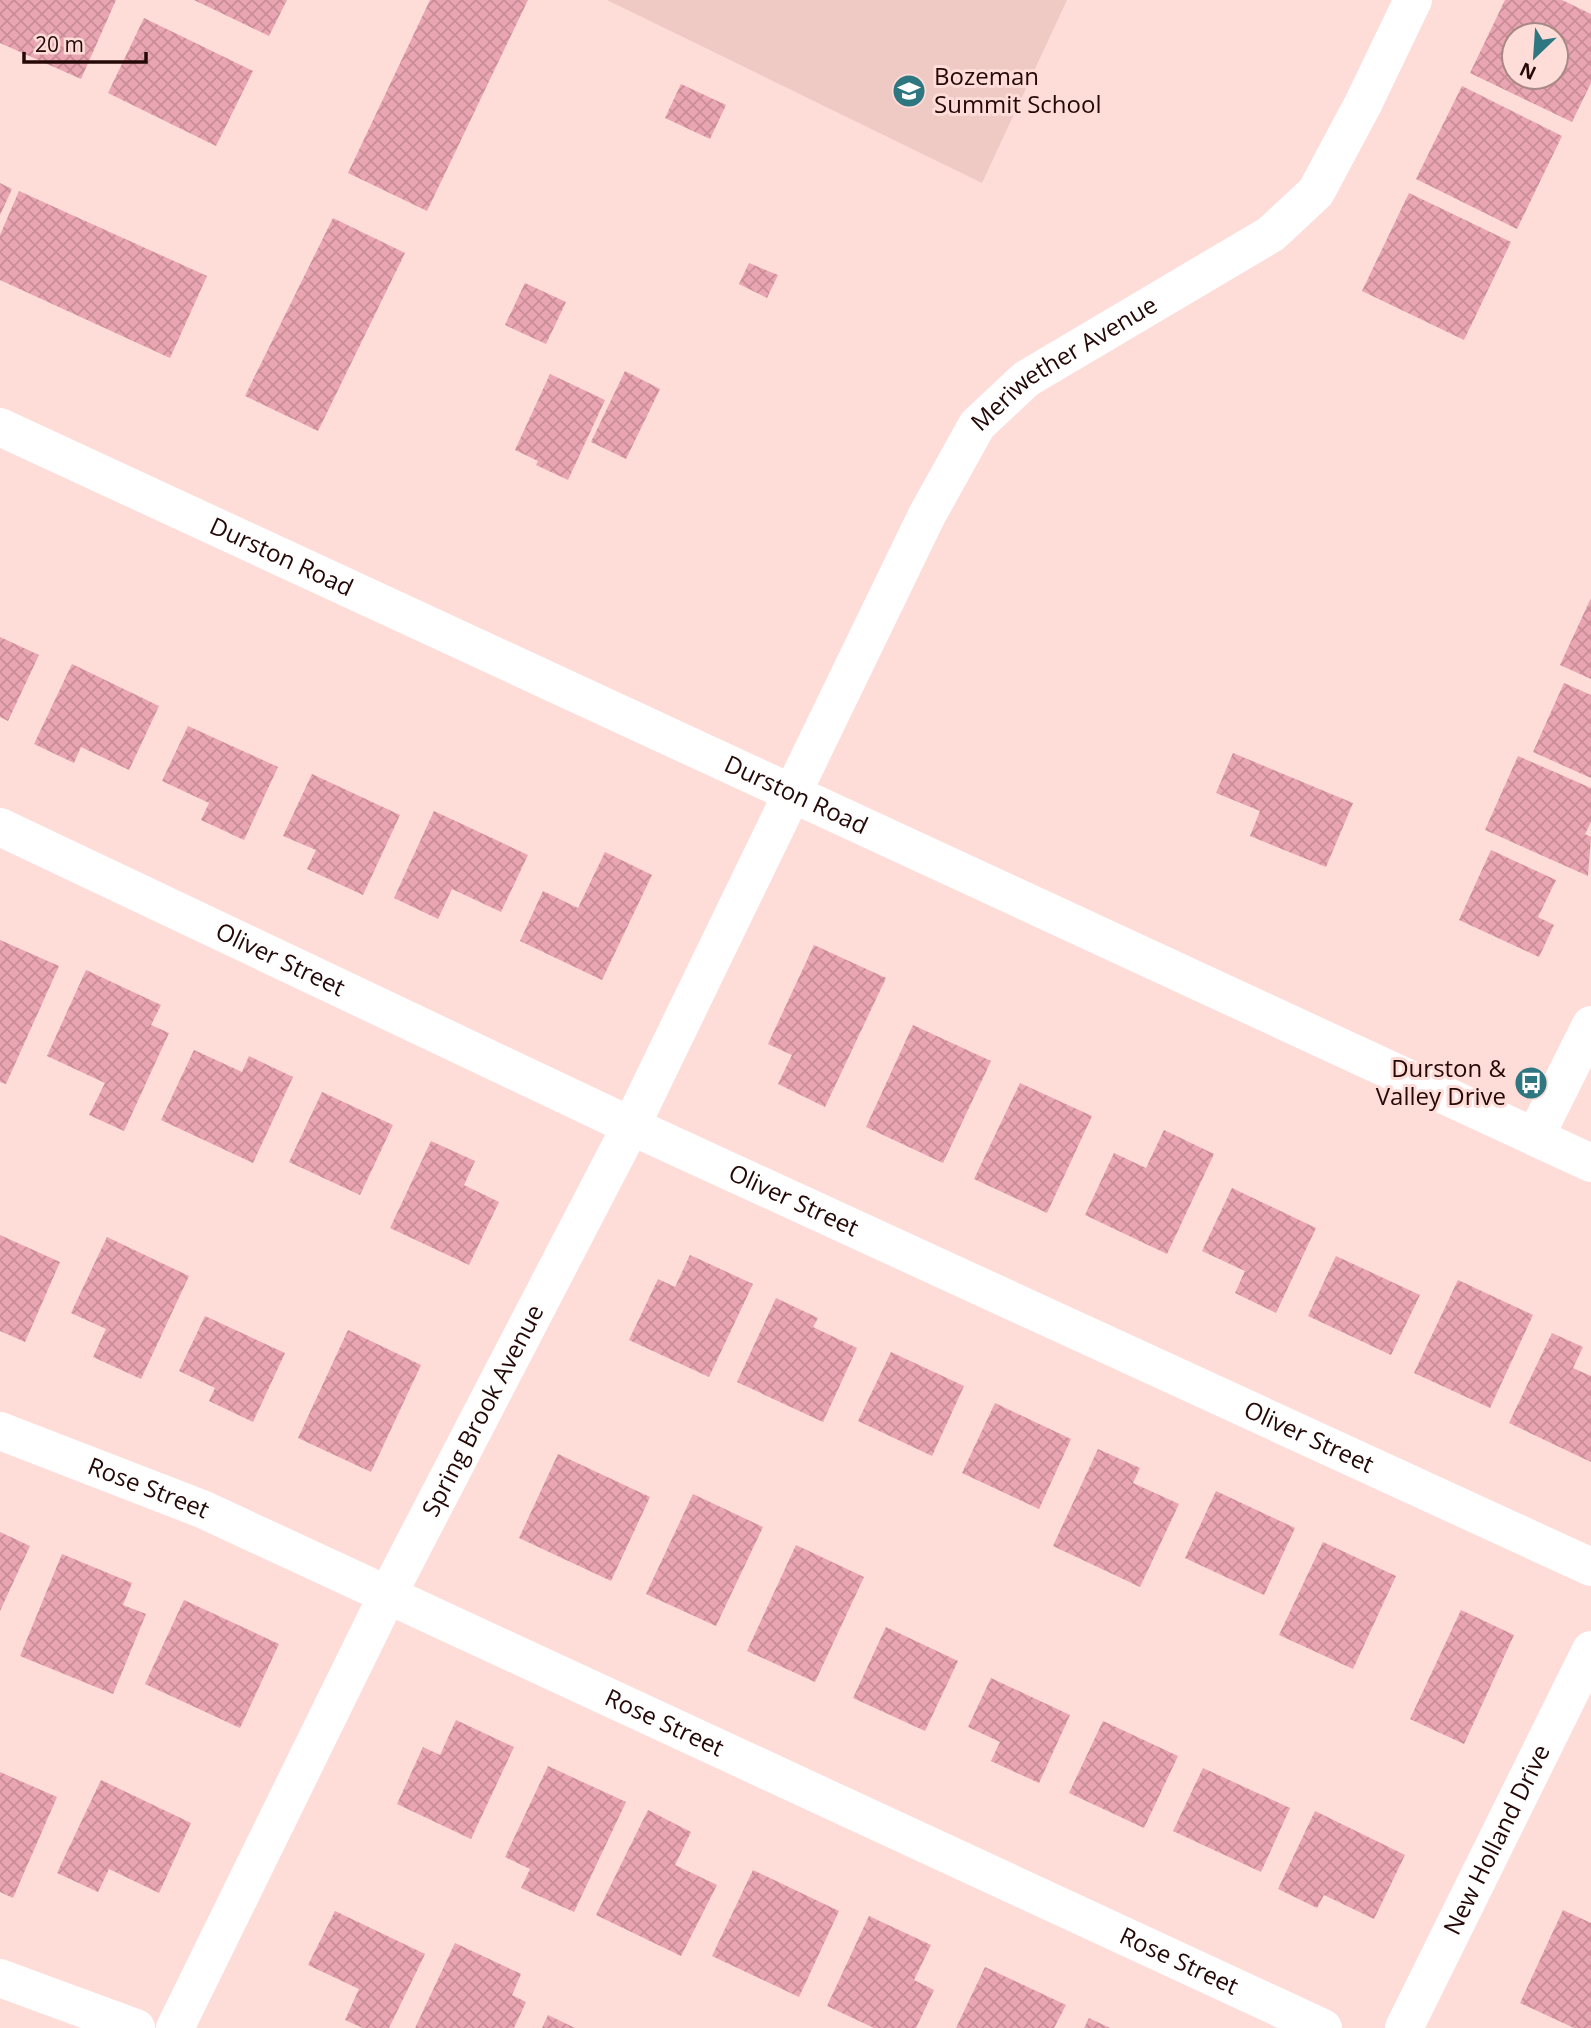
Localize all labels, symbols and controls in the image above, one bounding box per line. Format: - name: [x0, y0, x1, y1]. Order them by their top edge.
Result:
- scale bar: [24, 21, 147, 65]
- north arrow: [1500, 21, 1570, 91]
- text: 20 m: [35, 30, 84, 58]
- text: N: [1515, 56, 1540, 86]
- place label: Bozeman Summit School: [934, 59, 1101, 120]
- school or university icon: Bozeman Summit School: [890, 72, 928, 110]
- street label: Meriwether Avenue: [963, 287, 1163, 438]
- street label: Durston Road: [205, 508, 359, 603]
- street label: Durston Road: [719, 746, 874, 841]
- street label: Oliver Street: [211, 914, 351, 1003]
- place label: Durston & Valley Drive: [1376, 1051, 1507, 1112]
- bus stop icon: Durston & Valley Drive: [1512, 1064, 1550, 1102]
- street label: Oliver Street: [724, 1155, 864, 1243]
- street label: Spring Brook Avenue: [413, 1298, 550, 1522]
- street label: Oliver Street: [1239, 1392, 1380, 1480]
- street label: Rose Street: [83, 1449, 215, 1525]
- street label: Rose Street: [600, 1680, 730, 1763]
- street label: New Holland Drive: [1435, 1738, 1557, 1940]
- street label: Rose Street: [1115, 1918, 1244, 2002]

